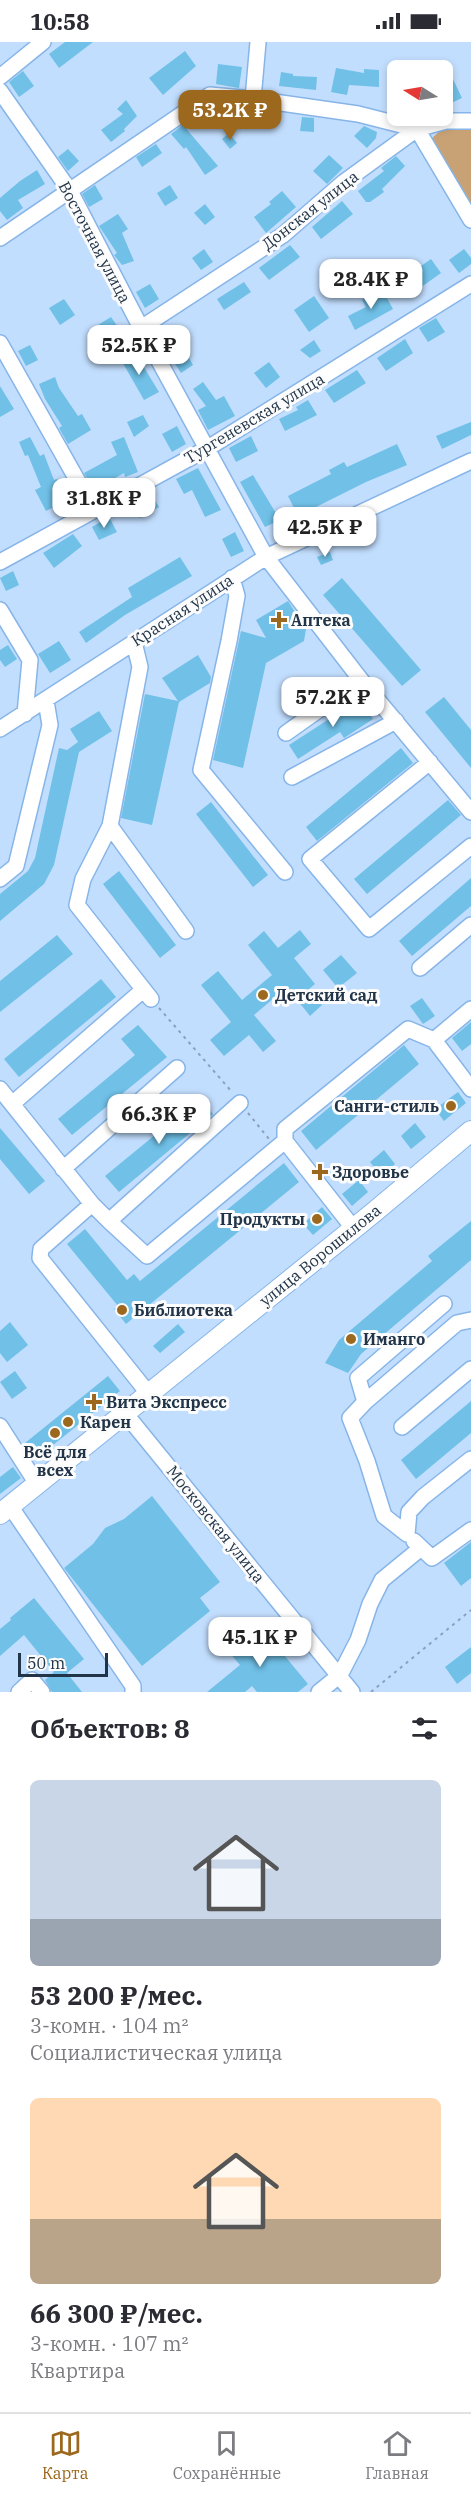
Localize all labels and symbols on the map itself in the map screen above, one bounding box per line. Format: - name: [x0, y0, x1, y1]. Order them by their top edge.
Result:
- north arrow: [387, 60, 453, 126]
- pin: 53.2K ₽: [175, 90, 285, 141]
- street label: Донская улица: [258, 166, 362, 254]
- street label: Восточная улица: [54, 178, 136, 307]
- pin: 28.4K ₽: [316, 259, 426, 310]
- pin: 52.5K ₽: [84, 325, 194, 376]
- street label: Тургеневская улица: [180, 368, 328, 468]
- pin: 31.8K ₽: [49, 478, 159, 529]
- pin: 42.5K ₽: [270, 507, 380, 558]
- street label: Красная улица: [127, 570, 237, 650]
- place label: Аптека: [291, 610, 351, 630]
- marker: Аптека: [272, 613, 286, 627]
- pin: 57.2K ₽: [278, 677, 388, 728]
- place label: Детский сад: [275, 985, 378, 1005]
- marker: Детский сад: [256, 988, 270, 1002]
- pin: 66.3K ₽: [104, 1094, 214, 1145]
- place label: Санги-стиль: [334, 1096, 439, 1116]
- marker: Санги-стиль: [444, 1099, 458, 1113]
- place label: Здоровье: [332, 1162, 409, 1182]
- marker: Здоровье: [313, 1165, 327, 1179]
- street label: улица Ворошилова: [255, 1200, 385, 1310]
- place label: Продукты: [220, 1209, 305, 1229]
- marker: Продукты: [310, 1212, 324, 1226]
- place label: Библиотека: [134, 1300, 233, 1320]
- marker: Библиотека: [115, 1303, 129, 1317]
- place label: Иманго: [363, 1329, 425, 1349]
- marker: Иманго: [344, 1332, 358, 1346]
- place label: Вита Экспресс: [106, 1392, 227, 1412]
- marker: Вита Экспресс: [87, 1395, 101, 1409]
- place label: Карен: [80, 1412, 131, 1432]
- marker: Карен: [61, 1415, 75, 1429]
- marker: Всё для всех: [48, 1426, 62, 1440]
- place label: Всё для всех: [23, 1442, 87, 1480]
- street label: Московская улица: [163, 1461, 270, 1587]
- pin: 45.1K ₽: [205, 1617, 315, 1668]
- scale bar: [18, 1650, 108, 1678]

